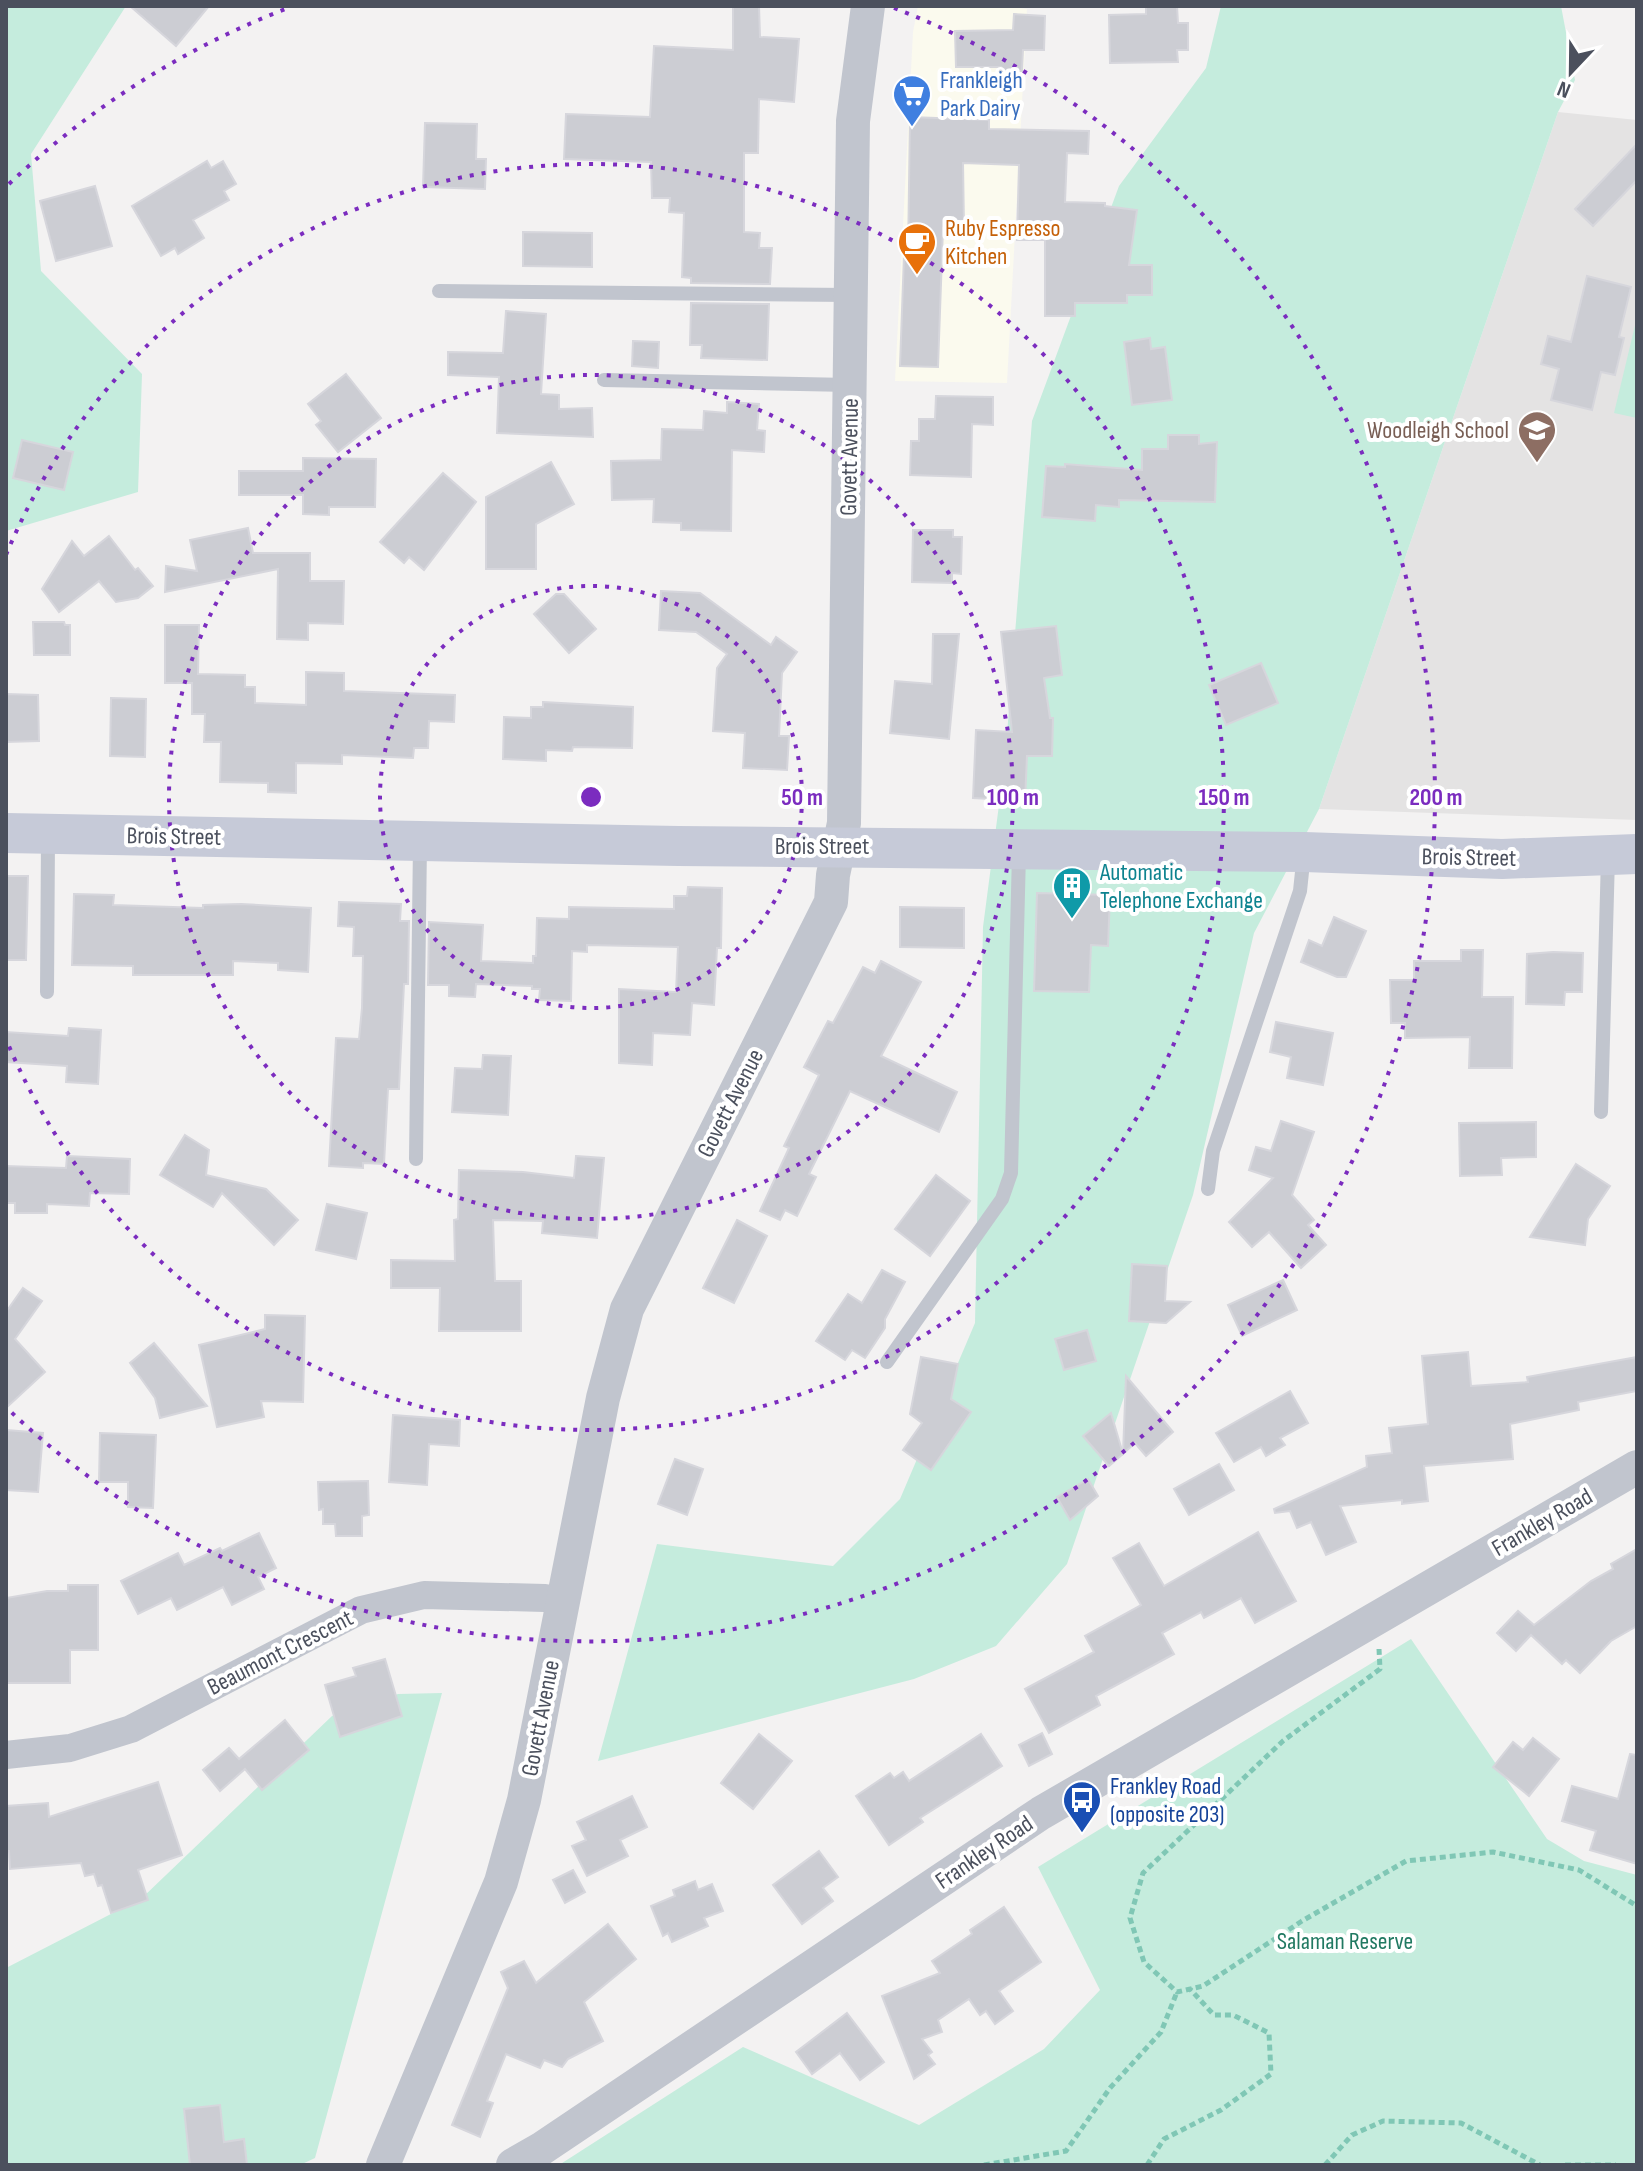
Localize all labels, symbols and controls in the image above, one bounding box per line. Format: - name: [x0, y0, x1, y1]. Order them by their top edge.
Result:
- north arrow: [1531, 32, 1611, 112]
- place label: Frankleigh Park Dairy: [940, 66, 1023, 123]
- supermarket icon: Frankleigh Park Dairy: [891, 73, 933, 128]
- text: N: [1554, 74, 1575, 104]
- place label: Ruby Espresso Kitchen: [945, 214, 1061, 271]
- cafe icon: Ruby Espresso Kitchen: [896, 221, 938, 276]
- street label: Govett Avenue: [834, 398, 865, 516]
- school or university icon: Woodleigh School: [1516, 409, 1558, 464]
- place label: Woodleigh School: [1367, 416, 1509, 445]
- centre of rings: [577, 783, 605, 811]
- text: 50 m: [781, 783, 823, 812]
- text: 100 m: [987, 783, 1039, 812]
- text: 150 m: [1198, 783, 1250, 812]
- text: 200 m: [1409, 783, 1463, 812]
- street label: Brois Street: [126, 821, 222, 852]
- street label: Brois Street: [775, 832, 869, 861]
- street label: Brois Street: [1421, 842, 1517, 873]
- place label: Automatic Telephone Exchange: [1099, 858, 1263, 915]
- building icon: Automatic Telephone Exchange: [1051, 865, 1093, 920]
- street label: Govett Avenue: [691, 1044, 770, 1162]
- street label: Frankley Road: [1487, 1482, 1598, 1563]
- street label: Beaumont Crescent: [202, 1603, 358, 1702]
- street label: Govett Avenue: [515, 1658, 566, 1779]
- place label: Frankley Road (opposite 203): [1110, 1772, 1225, 1829]
- bus stop icon: Frankley Road (opposite 203): [1061, 1779, 1103, 1834]
- street label: Frankley Road: [930, 1809, 1039, 1896]
- park label: Salaman Reserve: [1277, 1927, 1413, 1956]

